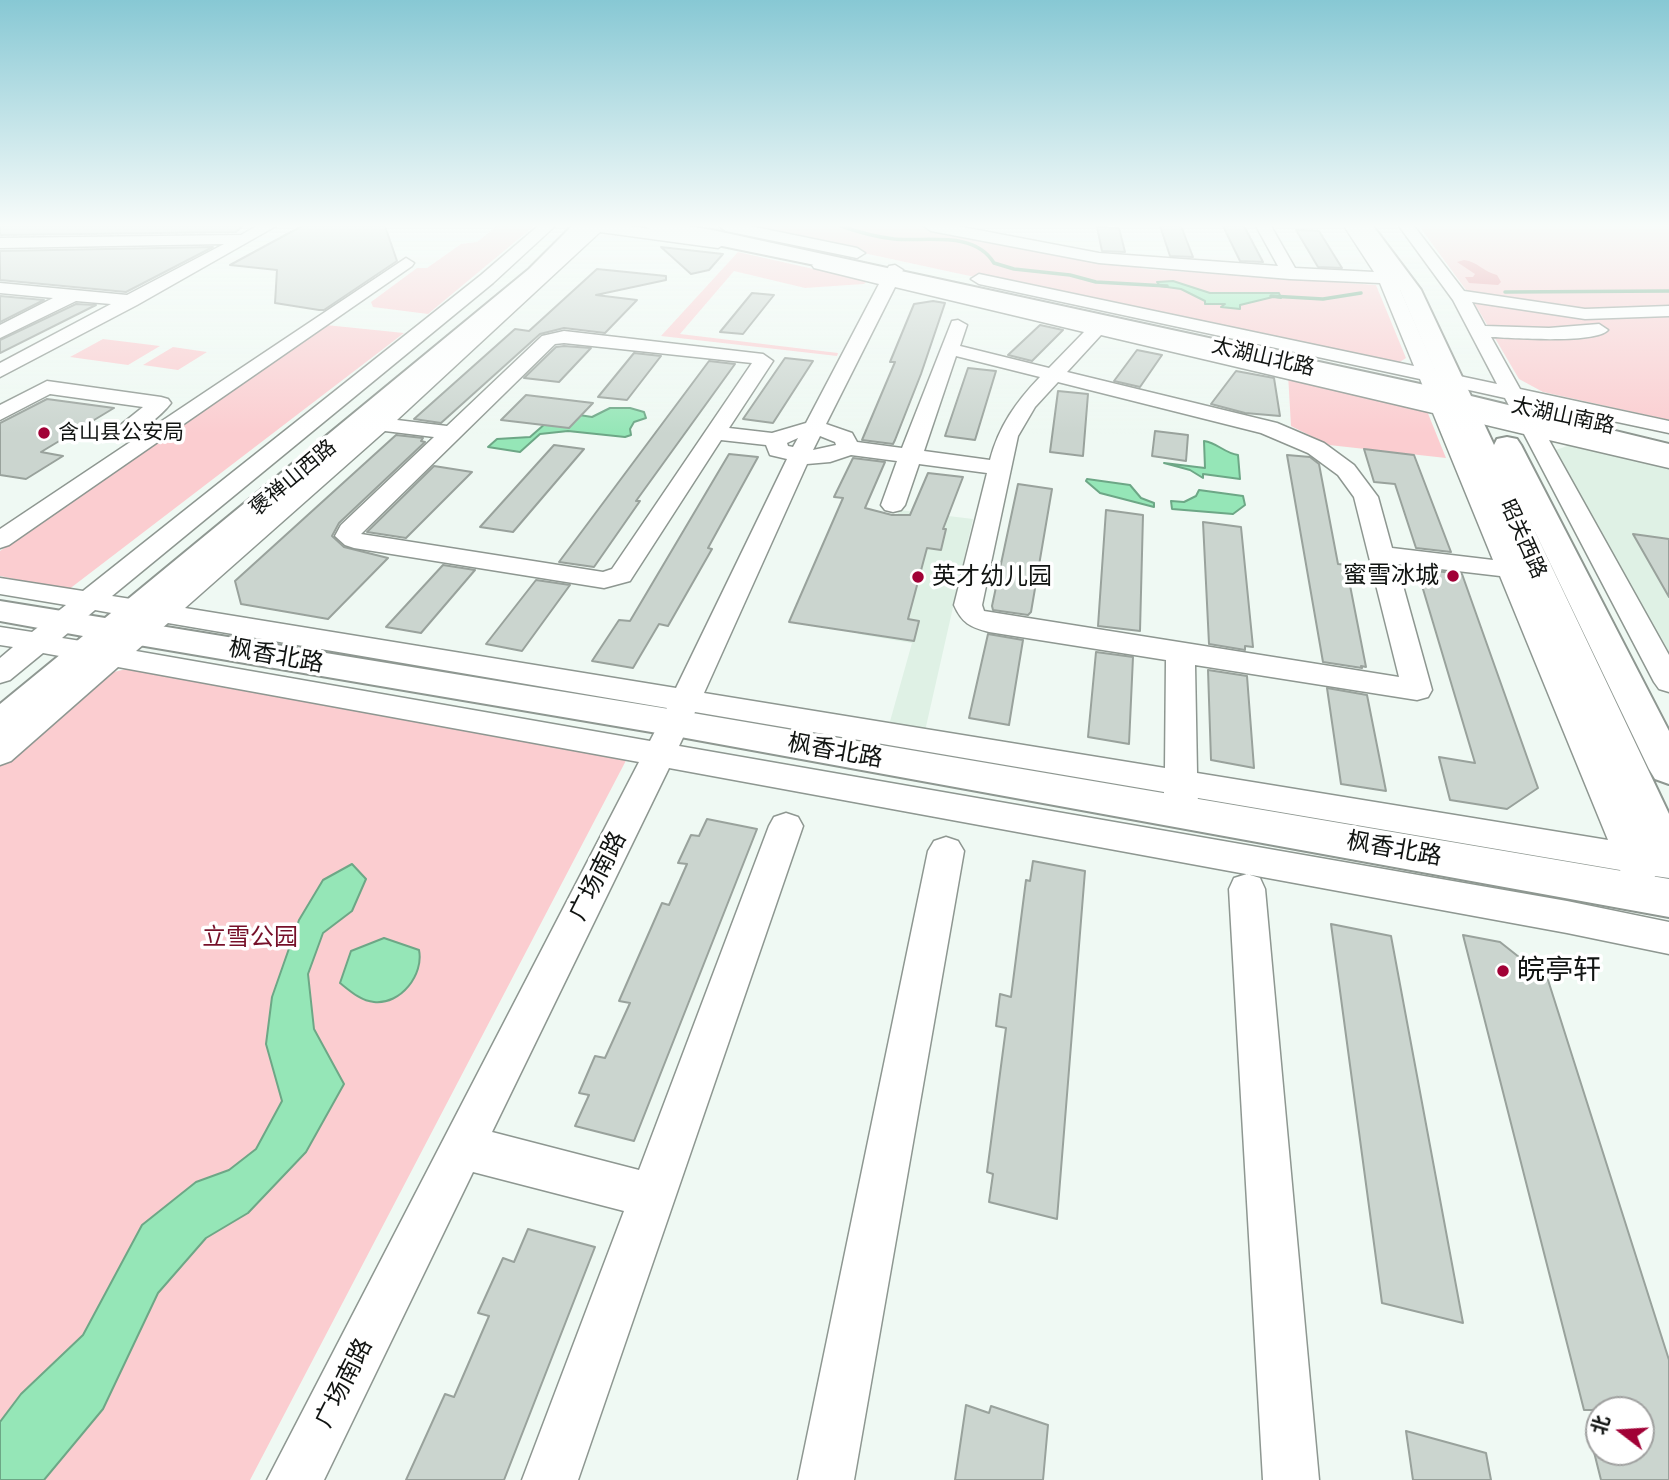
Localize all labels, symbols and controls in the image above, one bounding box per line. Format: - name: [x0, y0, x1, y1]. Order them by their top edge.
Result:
- street label: 太湖山北路: [1209, 333, 1317, 381]
- street label: 太湖山南路: [1509, 393, 1617, 439]
- place label: 含山县公安局: [58, 420, 184, 446]
- marker: 含山县公安局: [36, 425, 52, 441]
- street label: 褒禅山西路: [245, 435, 341, 521]
- street label: 昭关西路: [1494, 496, 1552, 582]
- place label: 蜜雪冰城: [1343, 562, 1439, 590]
- place label: 英才幼儿园: [932, 563, 1052, 591]
- marker: 蜜雪冰城: [1445, 568, 1461, 584]
- marker: 英才幼儿园: [910, 569, 926, 585]
- street label: 枫香北路: [226, 633, 326, 679]
- street label: 枫香北路: [785, 728, 885, 774]
- street label: 枫香北路: [1344, 826, 1444, 872]
- street label: 广场南路: [563, 827, 633, 925]
- park label: 立雪公园: [202, 924, 298, 952]
- place label: 皖亭轩: [1517, 954, 1601, 988]
- marker: 皖亭轩: [1495, 963, 1511, 979]
- street label: 广场南路: [309, 1334, 379, 1432]
- north arrow: [1585, 1396, 1655, 1466]
- text: 北: [1589, 1413, 1613, 1437]

